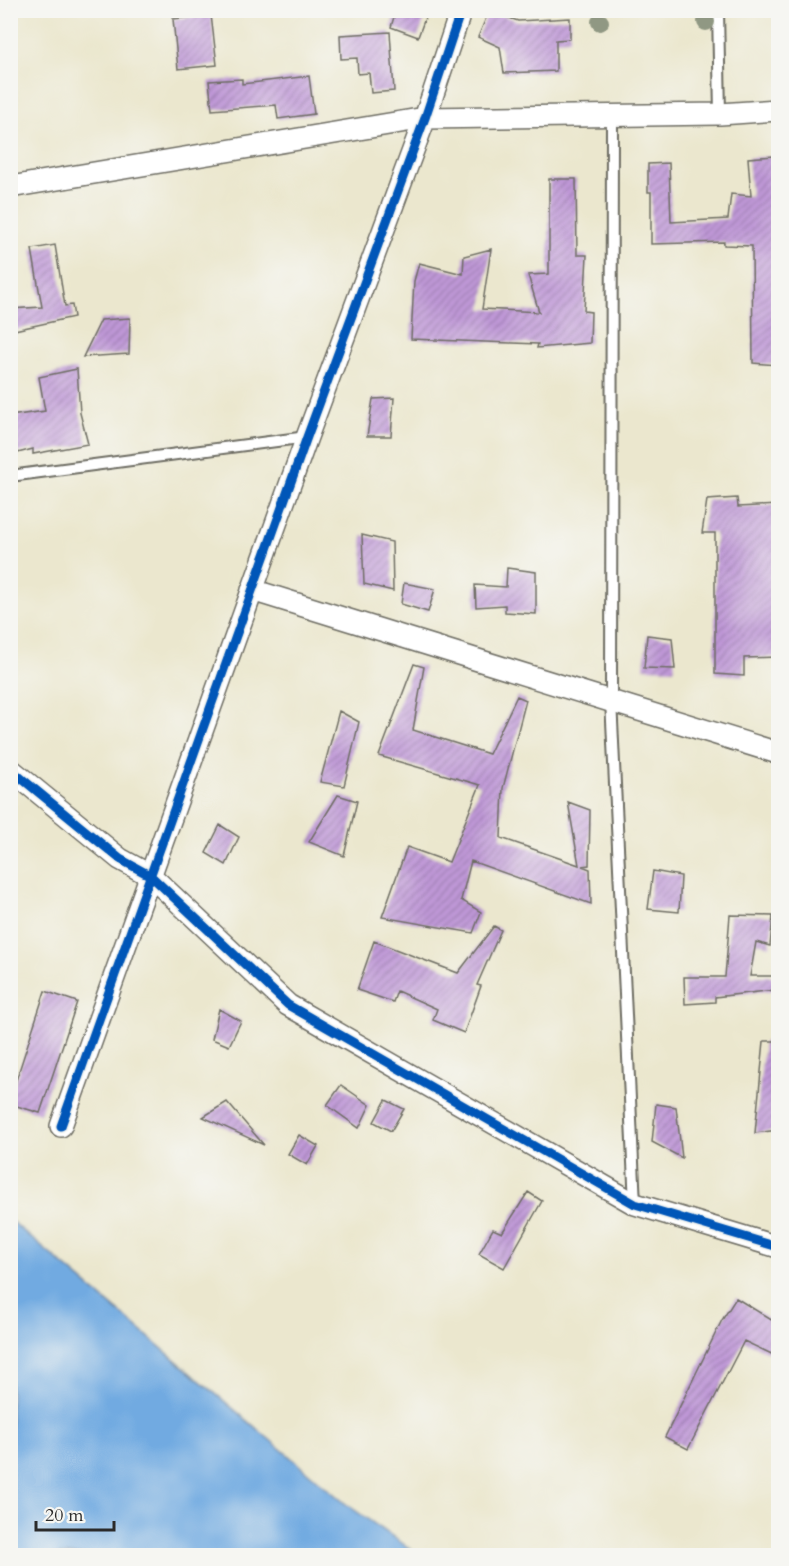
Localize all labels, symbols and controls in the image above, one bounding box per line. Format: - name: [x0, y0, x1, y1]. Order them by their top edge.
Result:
- scale bar: [36, 1494, 114, 1532]
- text: 20 m: [45, 1503, 84, 1528]

